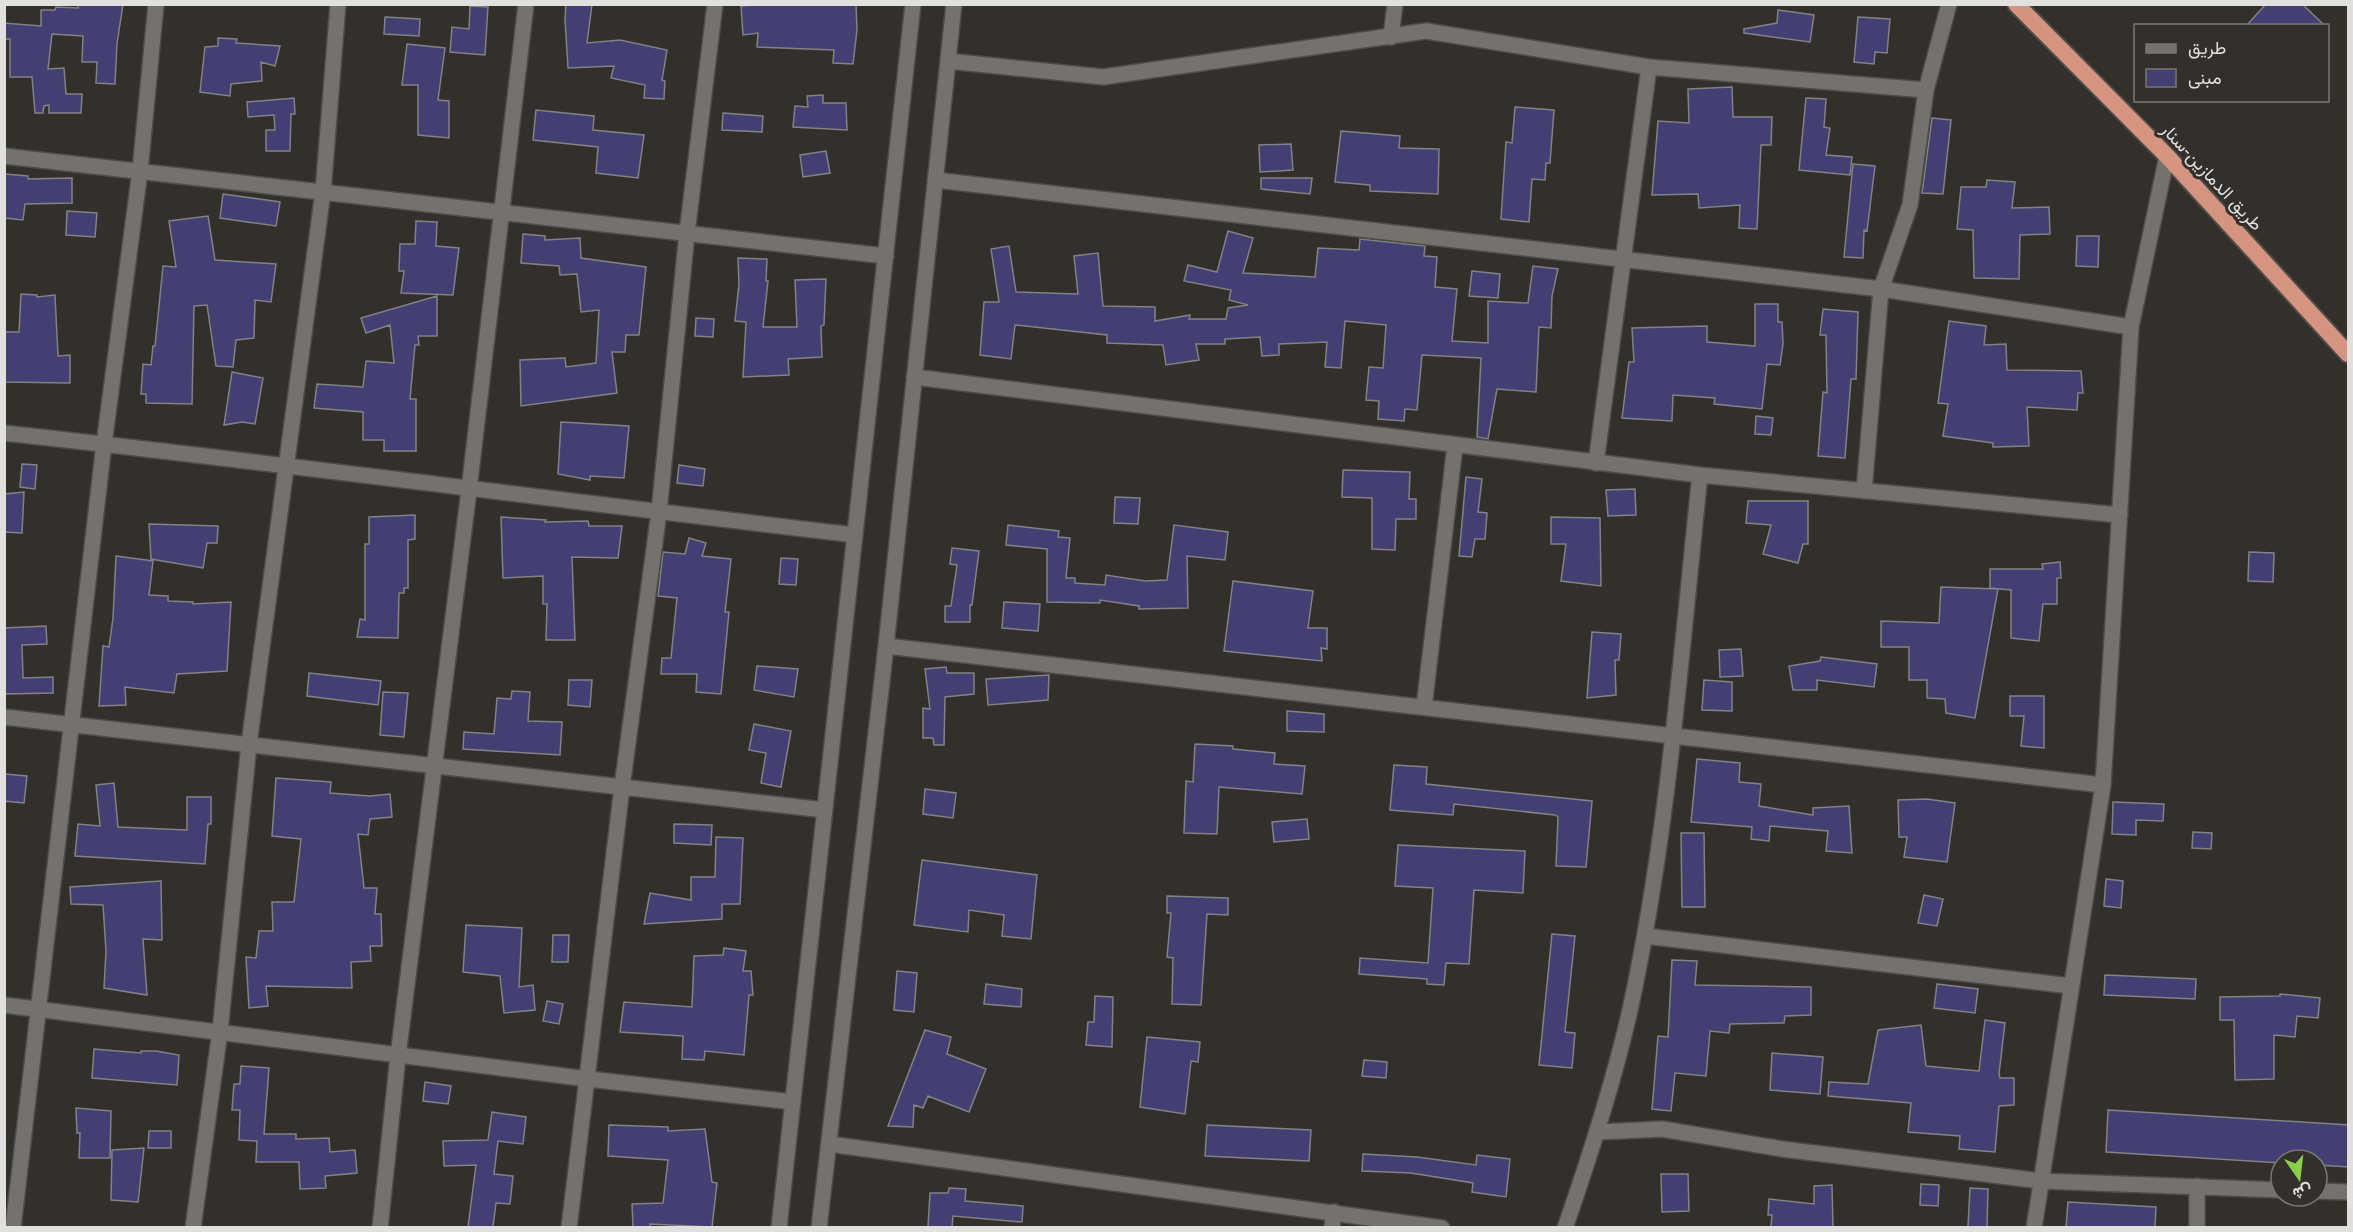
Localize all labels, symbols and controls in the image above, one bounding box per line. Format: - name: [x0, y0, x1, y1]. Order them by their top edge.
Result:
- legend: [2134, 24, 2329, 102]
- text: طريق: [2188, 38, 2226, 59]
- text: مبنى: [2188, 68, 2222, 89]
- street label: طريق الدمازين-سنار: [2156, 119, 2267, 235]
- north arrow: [2269, 1148, 2329, 1208]
- text: ش: [2291, 1181, 2314, 1203]

